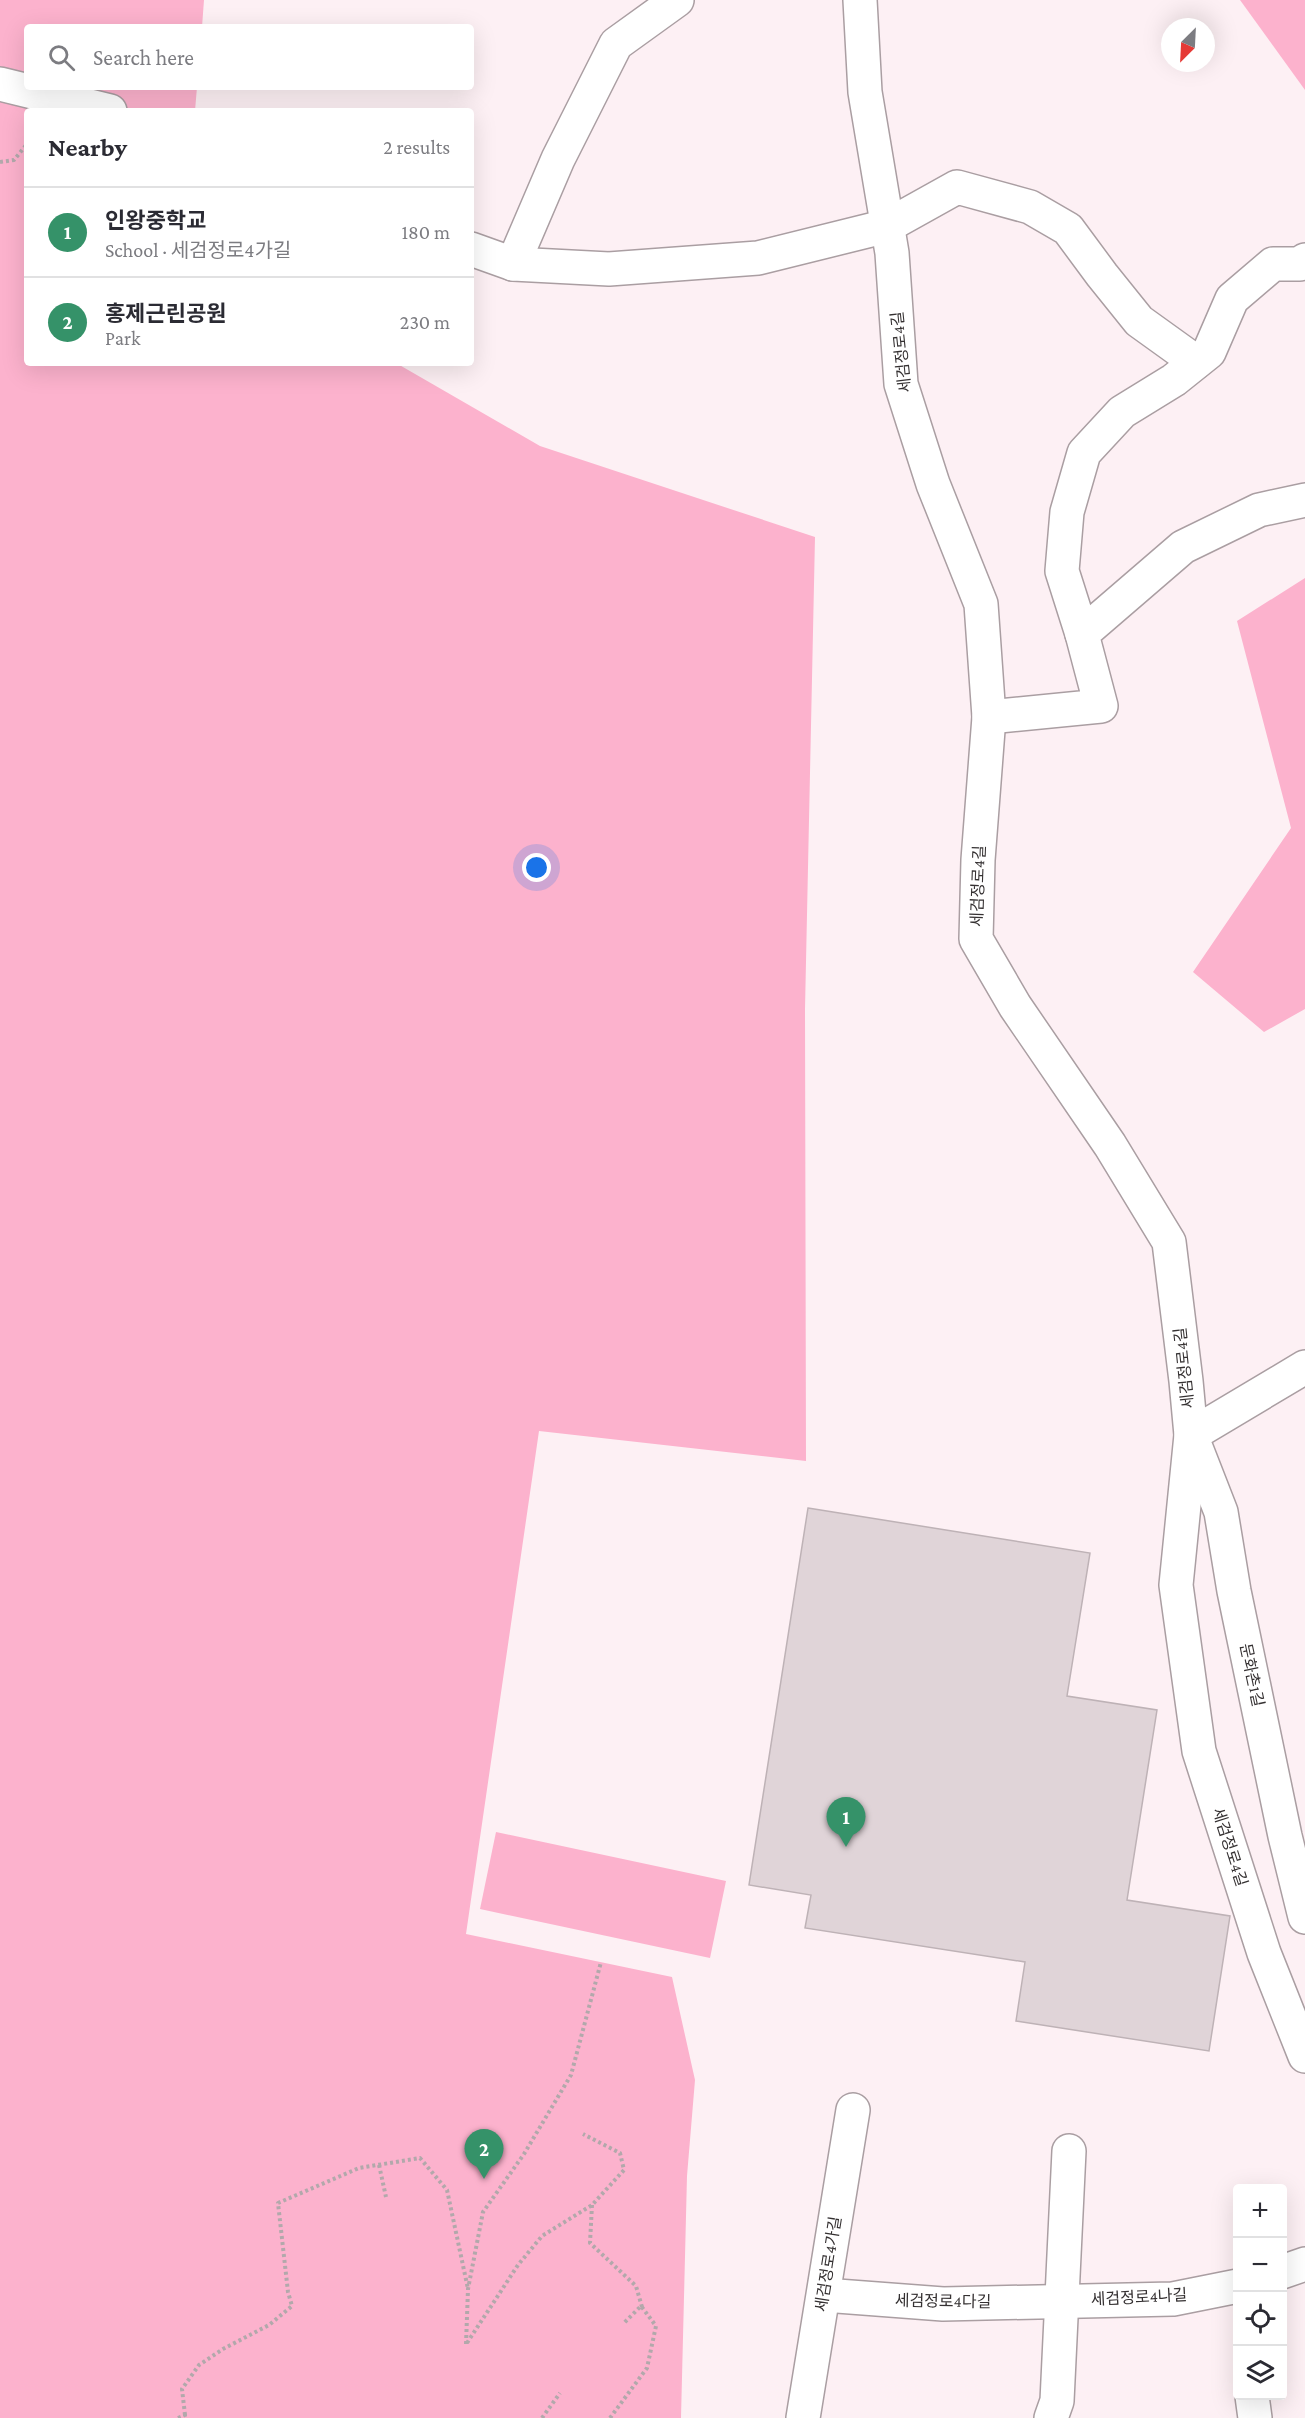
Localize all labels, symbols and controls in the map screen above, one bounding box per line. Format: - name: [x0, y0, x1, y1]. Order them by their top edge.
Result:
- north arrow: [1161, 18, 1215, 72]
- search box: [24, 24, 474, 90]
- icon: search: [45, 41, 78, 74]
- text: Search here: [93, 45, 194, 70]
- text: Nearby: [48, 133, 127, 162]
- text: 2 results: [383, 136, 450, 158]
- text: 인왕중학교: [105, 208, 206, 233]
- text: 1: [64, 221, 71, 243]
- text: 180 m: [401, 221, 450, 243]
- text: School · 세검정로4가길: [105, 239, 291, 261]
- text: 홍제근린공원: [105, 301, 226, 326]
- street label: 세검정로4길: [888, 310, 914, 394]
- text: 2: [62, 311, 73, 333]
- text: 230 m: [400, 311, 450, 333]
- text: Park: [105, 327, 141, 349]
- street label: 세검정로4길: [968, 845, 988, 927]
- your location: [522, 853, 551, 882]
- street label: 세검정로4길: [1171, 1326, 1197, 1410]
- street label: 문화촌1길: [1237, 1642, 1267, 1708]
- pin: 1: [826, 1798, 866, 1847]
- street label: 세검정로4길: [1209, 1805, 1251, 1889]
- pin: 2: [464, 2130, 504, 2179]
- map controls: [1233, 2184, 1287, 2400]
- button: +: [1233, 2184, 1287, 2238]
- street label: 세검정로4가길: [812, 2215, 844, 2313]
- button: −: [1233, 2238, 1287, 2292]
- street label: 세검정로4나길: [1090, 2286, 1188, 2308]
- street label: 세검정로4다길: [895, 2292, 991, 2310]
- button: locate: [1233, 2292, 1287, 2346]
- button: layers: [1233, 2346, 1287, 2400]

